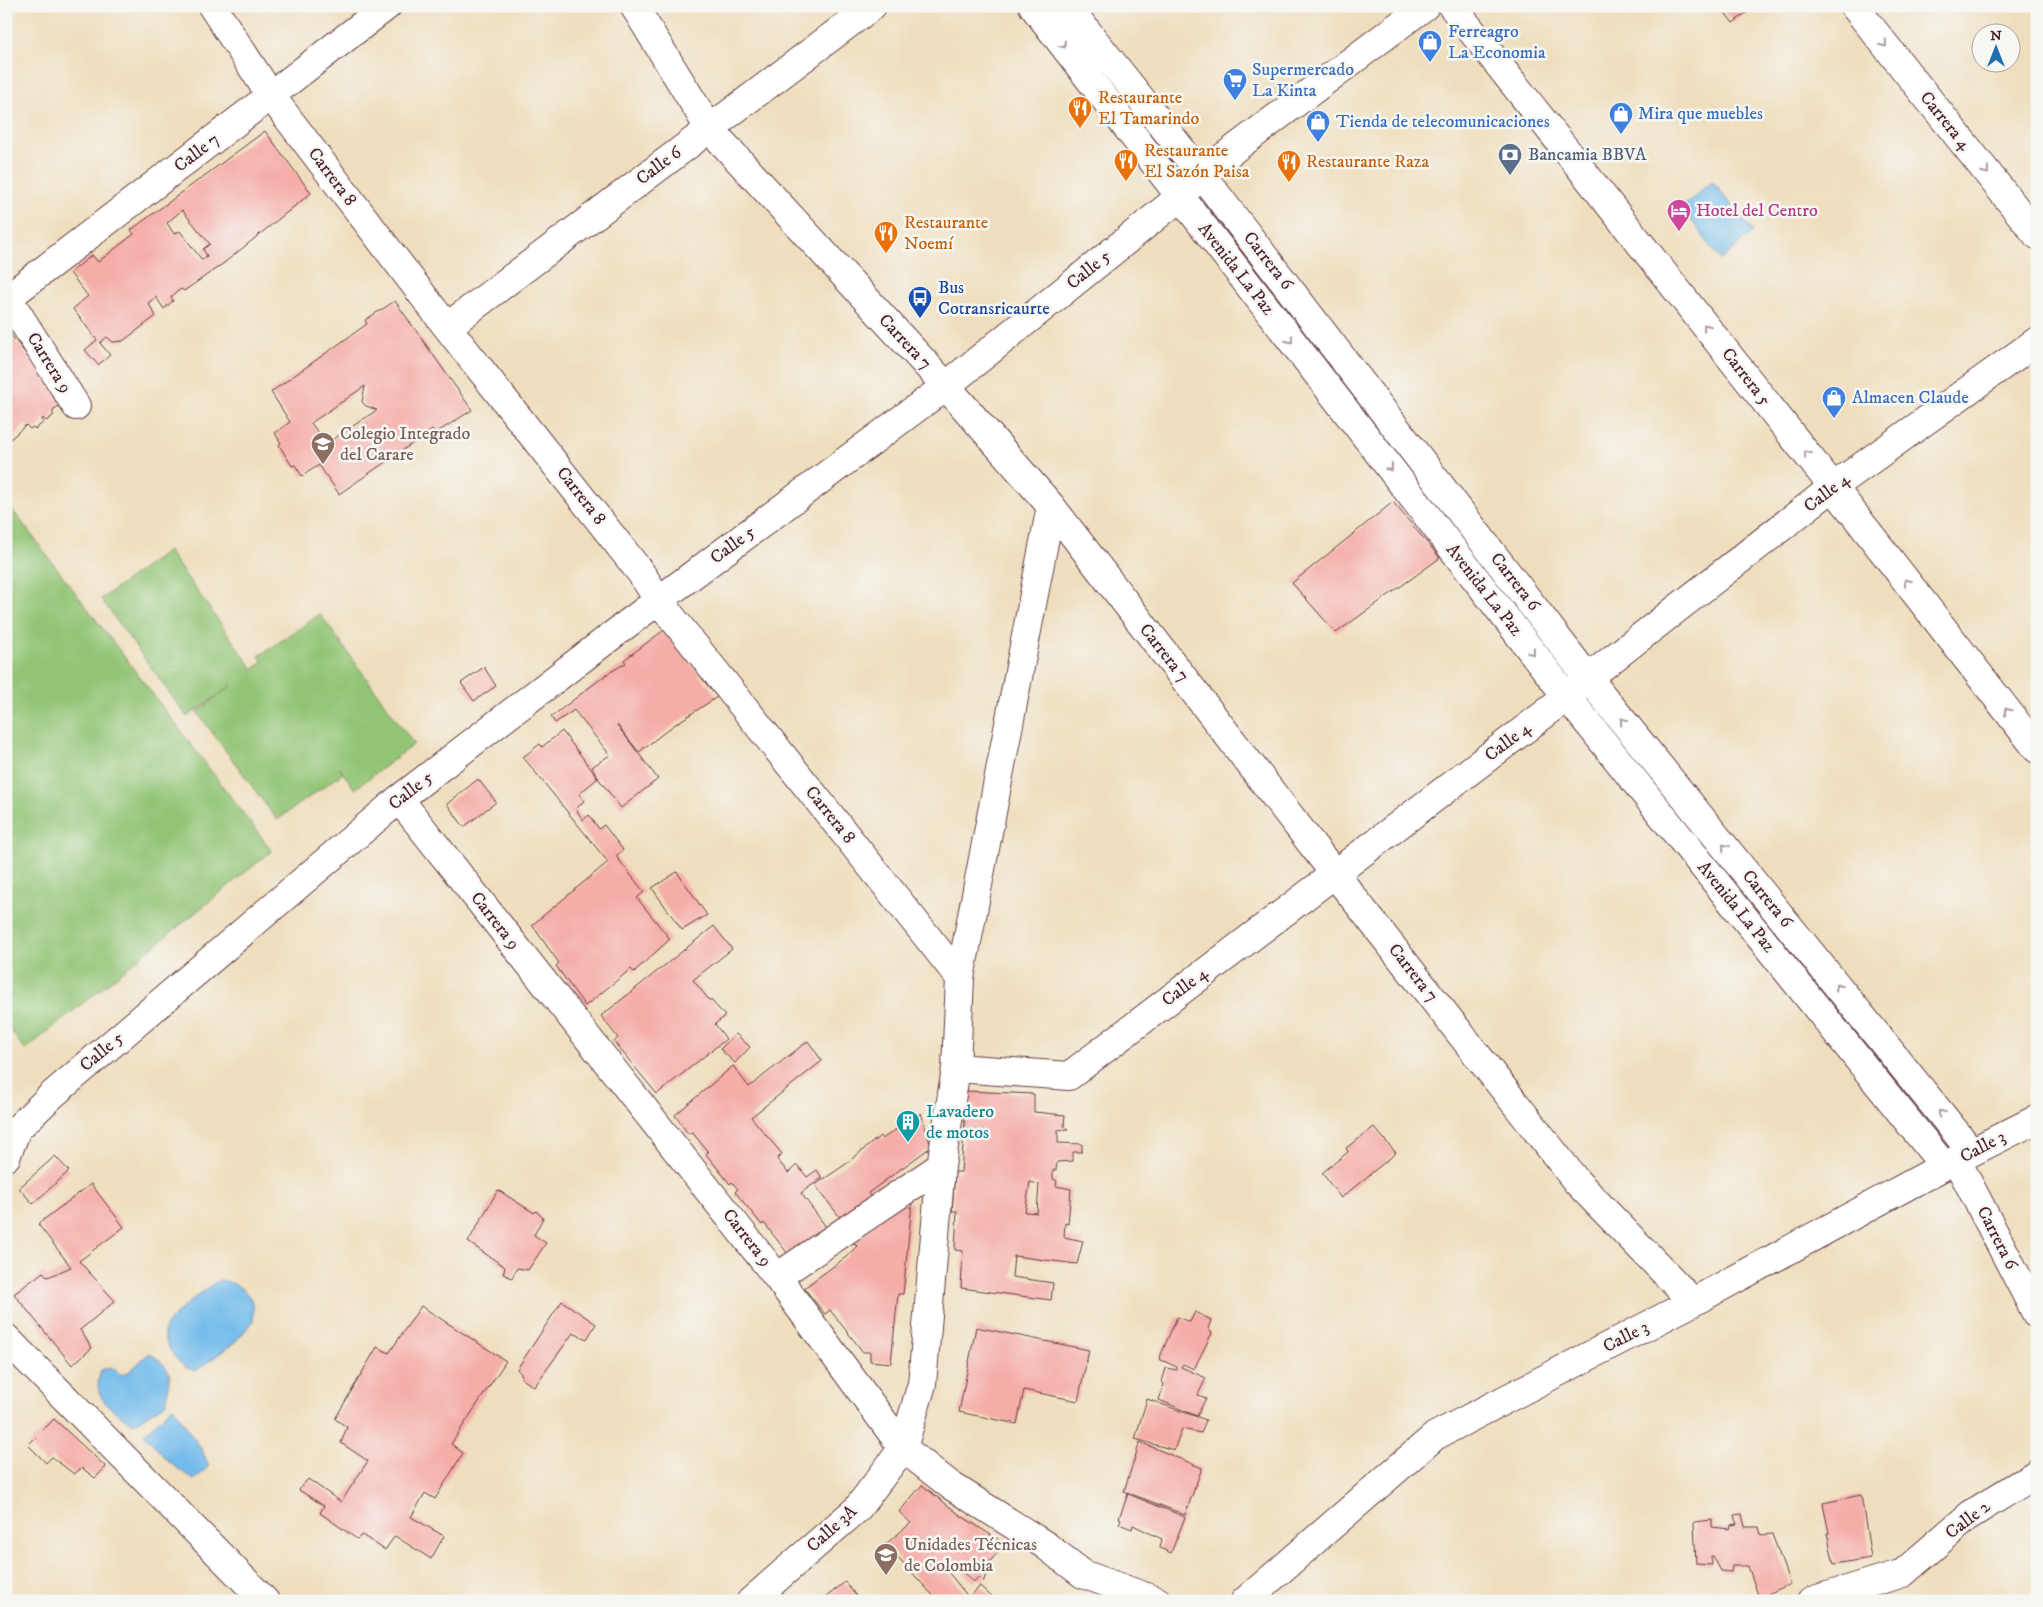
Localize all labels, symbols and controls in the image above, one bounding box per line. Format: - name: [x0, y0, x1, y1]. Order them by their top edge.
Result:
- place label: Ferreagro La Economia: [1448, 21, 1546, 64]
- north arrow: [1970, 22, 2020, 72]
- text: N: [1990, 27, 2002, 45]
- shop icon: Ferreagro La Economia: [1417, 29, 1443, 63]
- one-way arrow: [1879, 38, 1887, 47]
- one-way arrow: [1057, 39, 1065, 48]
- place label: Supermercado La Kinta: [1252, 59, 1354, 102]
- supermarket icon: Supermercado La Kinta: [1222, 67, 1248, 101]
- place label: Restaurante El Tamarindo: [1098, 87, 1200, 130]
- street label: Carrera 4: [1915, 87, 1976, 155]
- restaurant icon: Restaurante El Tamarindo: [1067, 95, 1093, 129]
- shop icon: Mira que muebles: [1608, 101, 1634, 135]
- place label: Mira que muebles: [1638, 103, 1763, 125]
- shop icon: Tienda de telecomunicaciones: [1305, 109, 1331, 143]
- place label: Tienda de telecomunicaciones: [1336, 111, 1550, 133]
- street label: Calle 7: [170, 129, 224, 177]
- place label: Restaurante El Sazón Paisa: [1144, 140, 1250, 183]
- street label: Calle 6: [632, 141, 687, 190]
- bank icon: Bancamia BBVA: [1497, 142, 1523, 176]
- street label: Carrera 8: [303, 143, 361, 211]
- place label: Bancamia BBVA: [1528, 144, 1647, 166]
- restaurant icon: Restaurante El Sazón Paisa: [1113, 148, 1139, 182]
- restaurant icon: Restaurante Raza: [1276, 149, 1302, 183]
- place label: Restaurante Raza: [1306, 151, 1430, 173]
- one-way arrow: [1980, 165, 1988, 174]
- hotel icon: Hotel del Centro: [1666, 198, 1692, 232]
- place label: Hotel del Centro: [1696, 200, 1818, 222]
- place label: Restaurante Noemí: [904, 212, 988, 255]
- street label: Avenida La Paz: [1193, 218, 1279, 320]
- restaurant icon: Restaurante Noemí: [873, 220, 899, 254]
- street label: Carrera 6: [1238, 227, 1298, 295]
- street label: Calle 5: [1062, 245, 1116, 294]
- place label: Bus Cotransricaurte: [938, 277, 1050, 320]
- bus stop icon: Bus Cotransricaurte: [907, 285, 933, 319]
- street label: Carrera 7: [874, 310, 936, 374]
- one-way arrow: [1704, 324, 1712, 333]
- street label: Carrera 9: [22, 328, 76, 398]
- one-way arrow: [1285, 334, 1293, 343]
- street label: Carrera 5: [1717, 344, 1776, 410]
- shop icon: Almacen Claude: [1821, 385, 1847, 419]
- place label: Almacen Claude: [1852, 387, 1969, 409]
- place label: Colegio Integrado del Carare: [340, 423, 471, 466]
- school or university icon: Colegio Integrado del Carare: [310, 431, 336, 465]
- one-way arrow: [1805, 451, 1813, 460]
- one-way arrow: [1384, 462, 1393, 472]
- street label: Carrera 8: [551, 463, 611, 529]
- street label: Calle 4: [1800, 468, 1855, 517]
- street label: Calle 5: [706, 521, 760, 569]
- street label: Avenida La Paz: [1441, 539, 1527, 641]
- street label: Carrera 6: [1485, 548, 1545, 616]
- one-way arrow: [1904, 578, 1913, 588]
- street label: Carrera 7: [1134, 619, 1194, 687]
- one-way arrow: [1527, 646, 1535, 655]
- one-way arrow: [2004, 708, 2012, 717]
- street label: Calle 4: [1481, 717, 1536, 766]
- one-way arrow: [1620, 718, 1628, 727]
- street label: Calle 5: [384, 767, 438, 815]
- street label: Carrera 8: [800, 782, 860, 848]
- one-way arrow: [1722, 844, 1731, 853]
- street label: Avenida La Paz: [1692, 857, 1780, 957]
- street label: Carrera 6: [1737, 866, 1797, 933]
- street label: Carrera 9: [466, 888, 524, 954]
- street label: Carrera 7: [1383, 939, 1443, 1007]
- street label: Calle 4: [1158, 962, 1213, 1011]
- one-way arrow: [1836, 984, 1844, 993]
- street label: Calle 5: [76, 1027, 129, 1077]
- place label: Lavadero de motos: [926, 1101, 994, 1144]
- building icon: Lavadero de motos: [895, 1109, 921, 1143]
- one-way arrow: [1938, 1110, 1946, 1119]
- street label: Calle 3: [1956, 1126, 2010, 1168]
- street label: Carrera 6: [1972, 1203, 2023, 1274]
- street label: Carrera 9: [718, 1205, 776, 1271]
- street label: Calle 3: [1599, 1316, 1653, 1358]
- street label: Calle 2: [1941, 1496, 1995, 1544]
- street label: Calle 3A: [802, 1500, 862, 1557]
- place label: Unidades Técnicas de Colombia: [904, 1534, 1037, 1577]
- school or university icon: Unidades Técnicas de Colombia: [873, 1542, 899, 1576]

